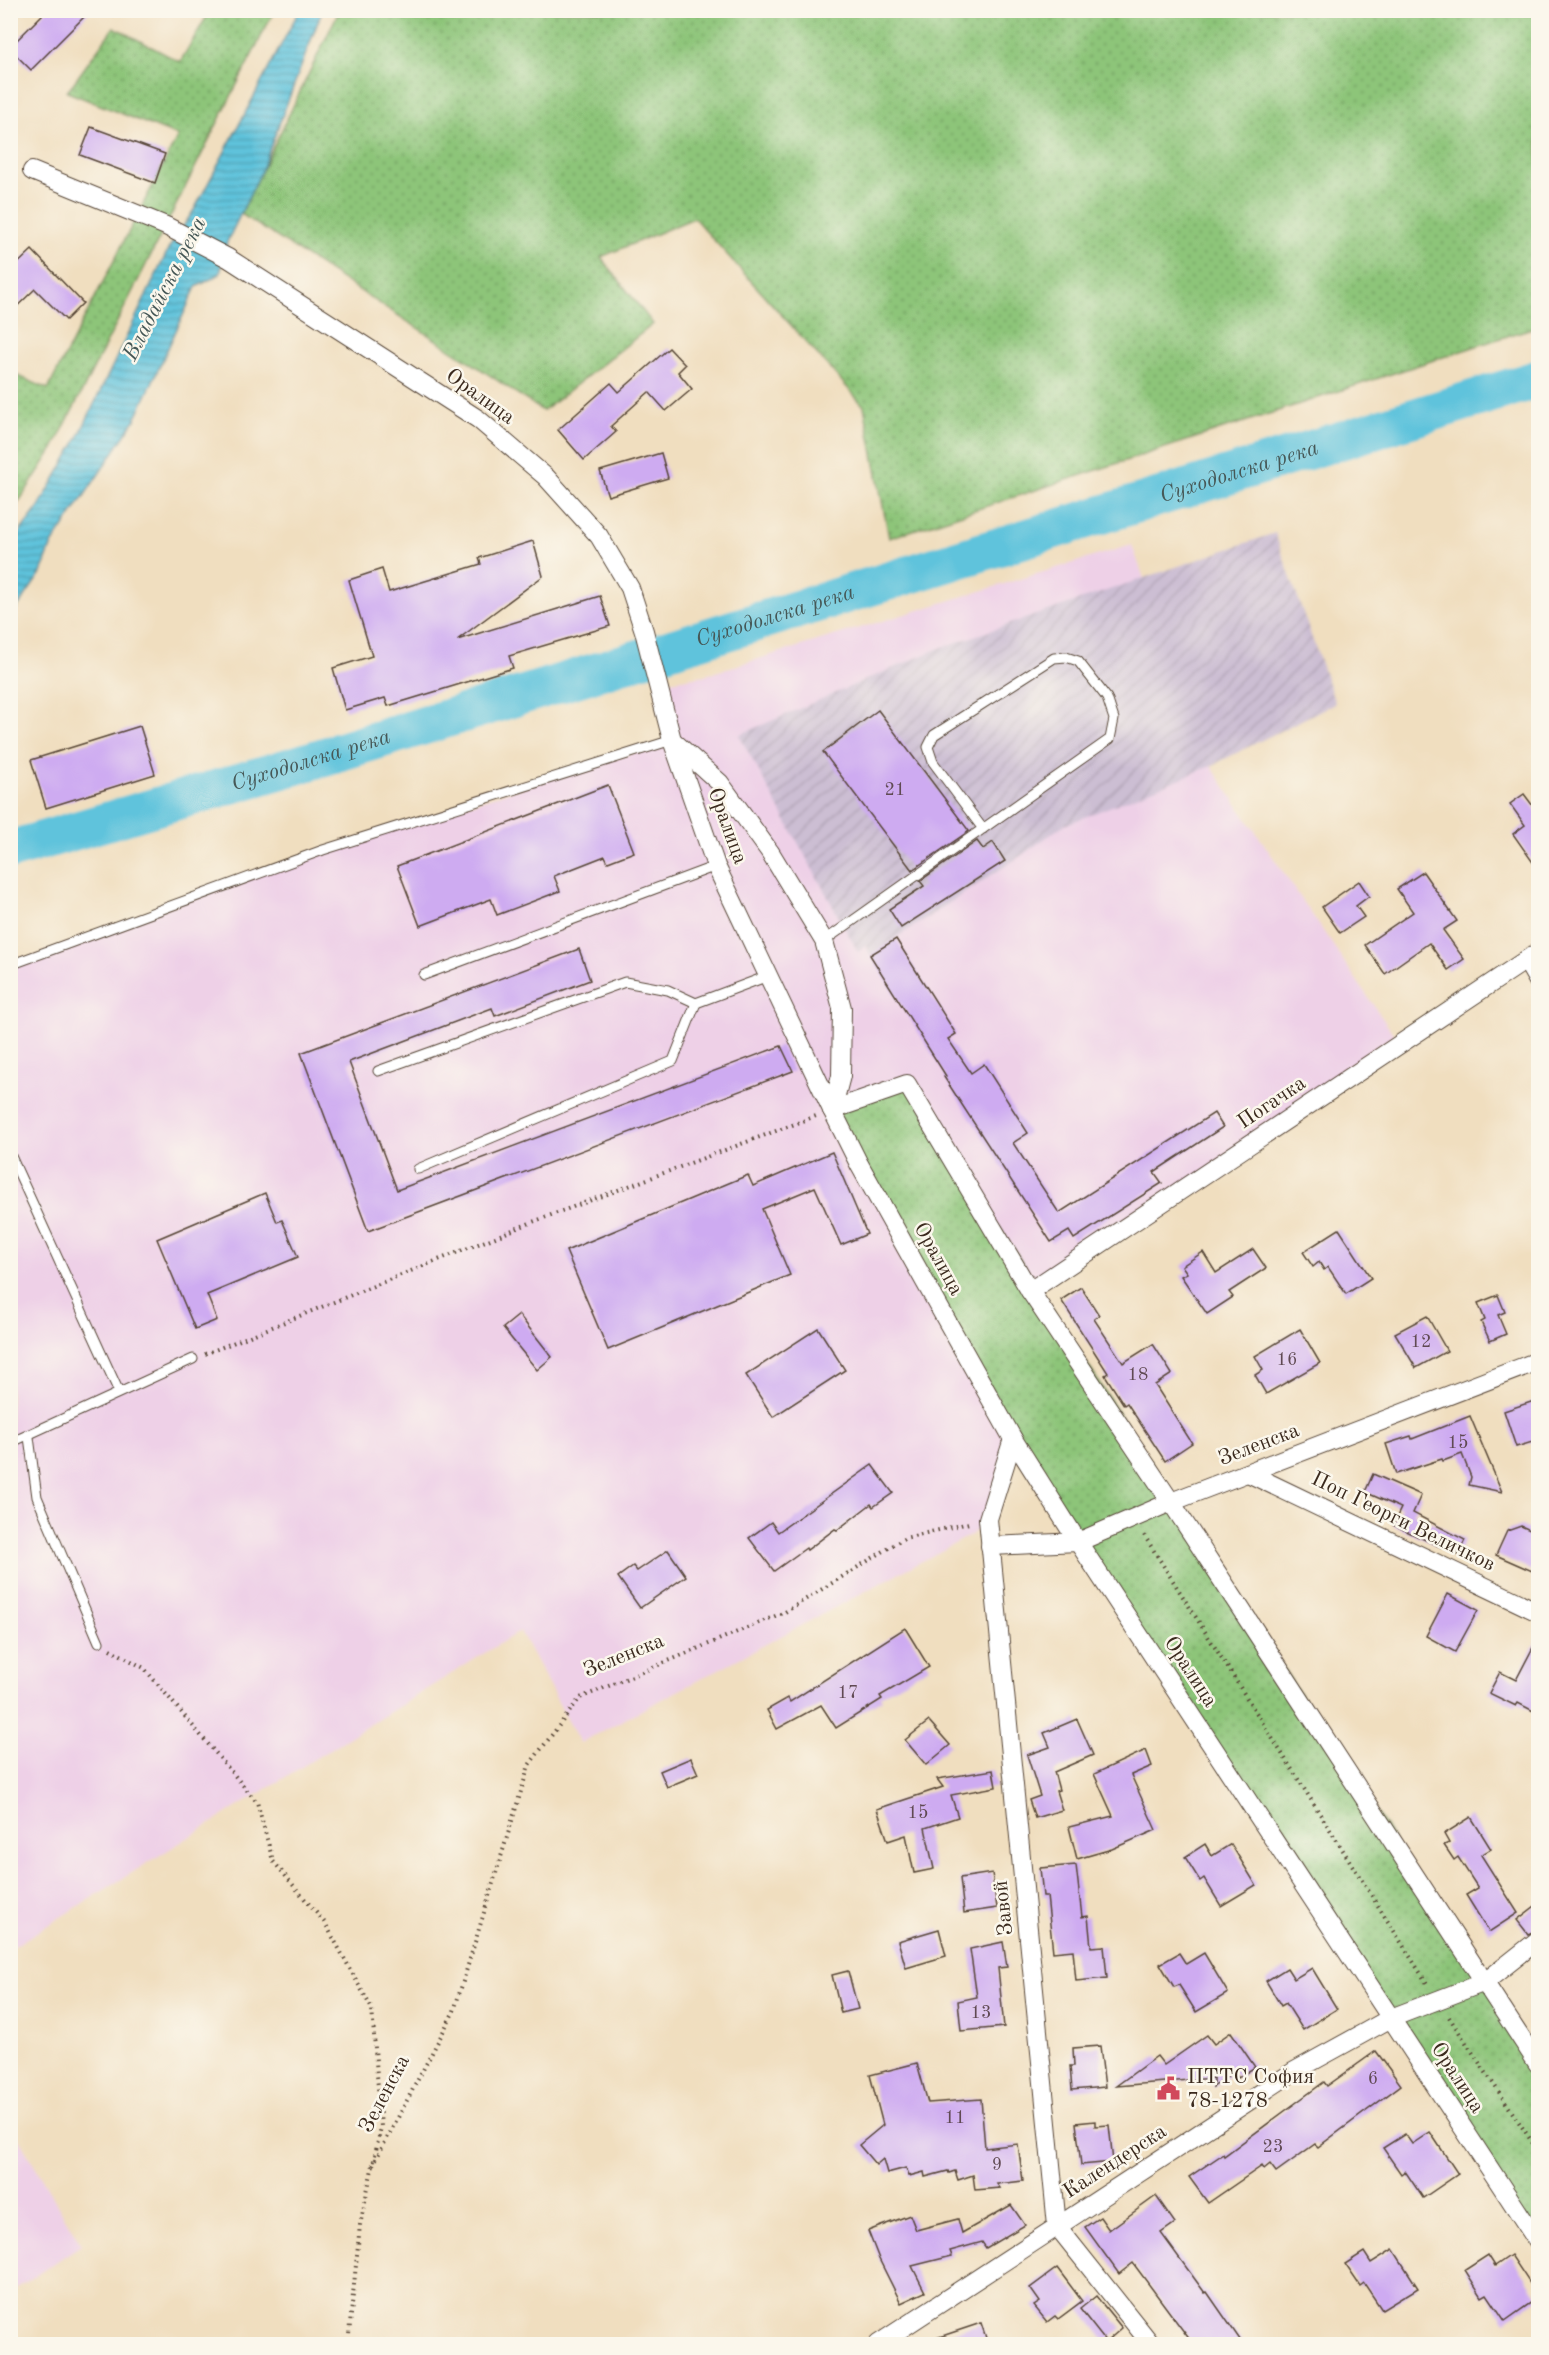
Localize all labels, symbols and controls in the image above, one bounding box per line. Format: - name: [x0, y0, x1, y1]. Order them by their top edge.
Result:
- water label: Владайска река: [119, 214, 211, 365]
- street label: Оралица: [442, 365, 518, 429]
- water label: Суходолска река: [1157, 437, 1322, 507]
- water label: Суходолска река: [693, 581, 857, 651]
- water label: Суходолска река: [229, 726, 393, 795]
- house number: 21: [885, 781, 905, 799]
- street label: Оралица: [704, 785, 750, 867]
- street label: Погачка: [1234, 1073, 1310, 1133]
- street label: Оралица: [909, 1219, 967, 1299]
- house number: 12: [1411, 1333, 1431, 1351]
- house number: 16: [1277, 1351, 1297, 1369]
- house number: 18: [1128, 1366, 1148, 1384]
- street label: Зеленска: [1216, 1420, 1302, 1470]
- house number: 15: [1448, 1434, 1468, 1452]
- street label: Поп Георги Величков: [1308, 1468, 1498, 1576]
- street label: Зеленска: [581, 1630, 667, 1682]
- street label: Оралица: [1159, 1633, 1221, 1711]
- house number: 17: [838, 1684, 858, 1702]
- house number: 15: [908, 1804, 928, 1822]
- street label: Завой: [991, 1879, 1017, 1937]
- house number: 13: [971, 2004, 991, 2022]
- street label: Оралица: [1426, 2039, 1488, 2117]
- street label: Зеленска: [356, 2052, 414, 2136]
- place label: ПТТС София 78-1278: [1187, 2067, 1314, 2112]
- house number: 6: [1368, 2070, 1378, 2088]
- public building icon: ПТТС София 78-1278: [1156, 2076, 1182, 2102]
- house number: 11: [945, 2109, 965, 2127]
- street label: Календерска: [1060, 2121, 1170, 2203]
- house number: 23: [1263, 2138, 1283, 2156]
- house number: 9: [992, 2156, 1002, 2174]

